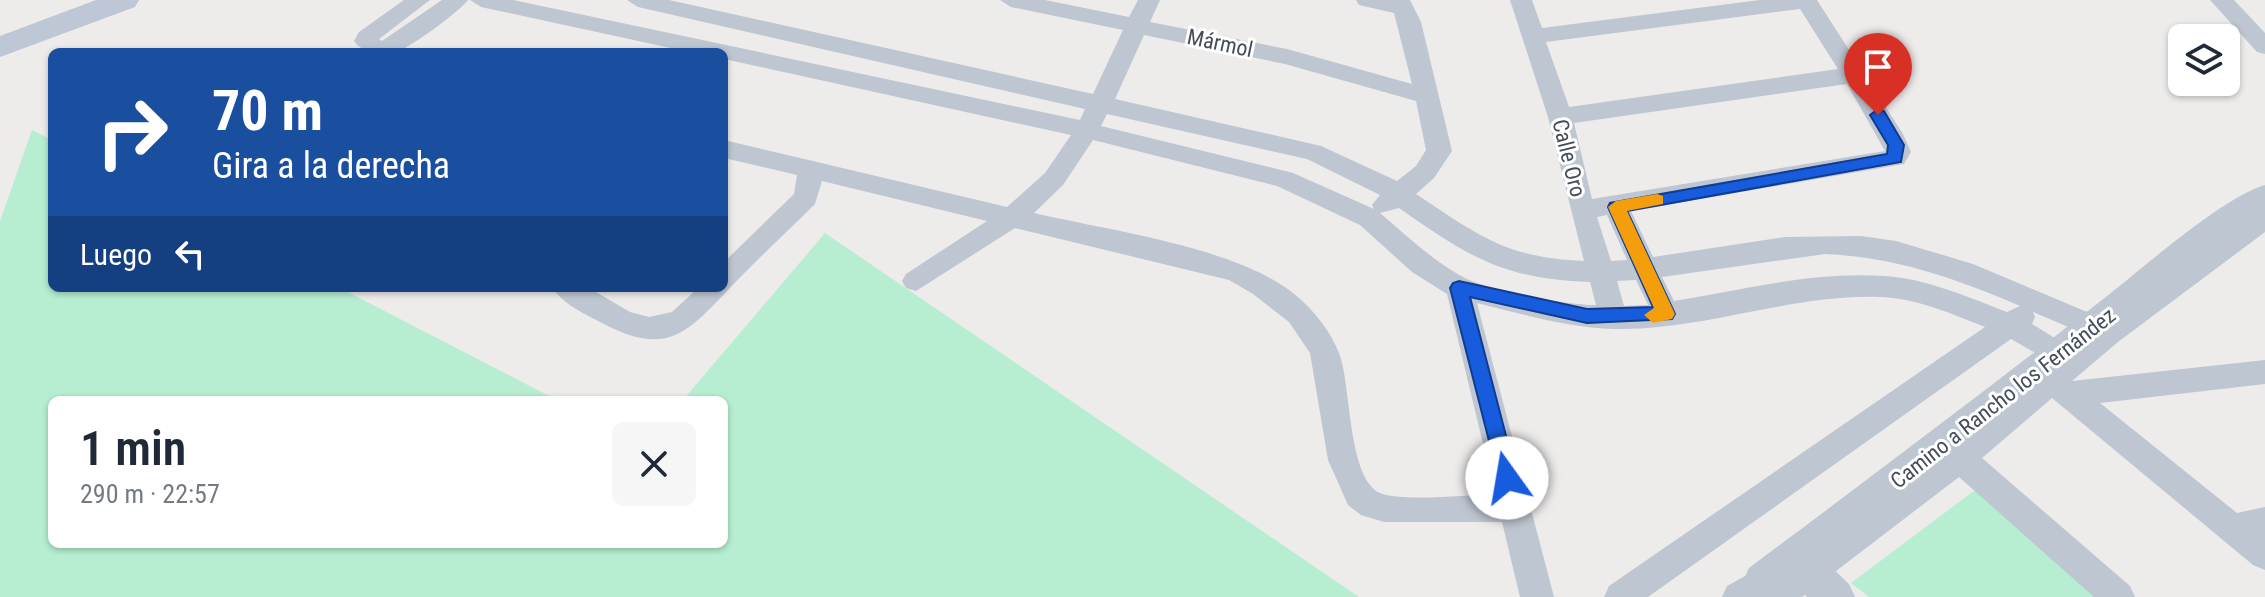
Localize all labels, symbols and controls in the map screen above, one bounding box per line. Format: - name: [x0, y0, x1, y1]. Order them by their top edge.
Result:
- street label: Mármol: [1185, 24, 1255, 62]
- map controls: [2168, 24, 2240, 96]
- button: layers: [2168, 24, 2240, 96]
- pin: [1844, 33, 1912, 115]
- icon: arrive: [1856, 45, 1900, 89]
- text: 70 m: [212, 78, 323, 144]
- icon: right: [80, 80, 184, 184]
- street label: Calle Oro: [1547, 117, 1591, 199]
- text: Gira a la derecha: [212, 145, 450, 187]
- icon: left: [168, 232, 212, 276]
- text: Luego: [80, 237, 152, 272]
- street label: Camino a Rancho los Fernández: [1886, 303, 2120, 493]
- text: 1 min: [80, 420, 186, 477]
- button: close: [612, 422, 696, 506]
- position arrow: [1465, 436, 1549, 520]
- text: 290 m · 22:57: [80, 479, 220, 509]

